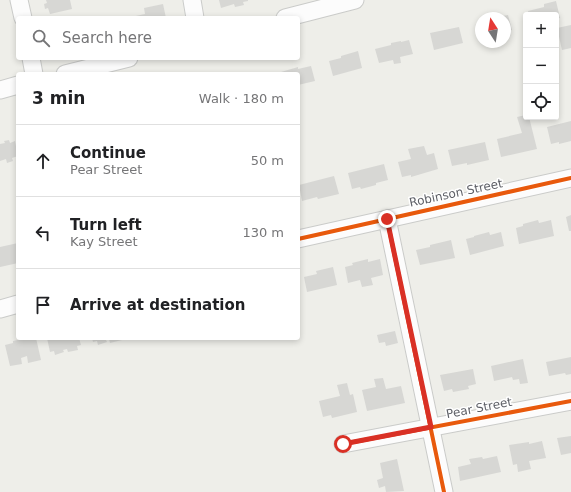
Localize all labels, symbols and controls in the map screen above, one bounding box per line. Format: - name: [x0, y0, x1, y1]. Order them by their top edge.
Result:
- north arrow: [475, 12, 511, 48]
- map controls: [523, 12, 559, 120]
- button: +: [523, 12, 559, 48]
- search box: [16, 16, 300, 60]
- icon: search: [30, 27, 52, 49]
- text: Search here: [62, 29, 152, 47]
- button: −: [523, 48, 559, 84]
- button: locate: [523, 84, 559, 120]
- text: 3 min: [32, 88, 85, 108]
- text: Walk · 180 m: [199, 91, 284, 106]
- text: Continue: [70, 144, 146, 162]
- icon: ahead: [32, 150, 54, 172]
- text: 50 m: [251, 153, 284, 168]
- text: Pear Street: [70, 162, 142, 177]
- street label: Robinson Street: [408, 176, 504, 210]
- route end: [378, 210, 396, 228]
- text: Turn left: [70, 216, 142, 234]
- icon: left: [32, 222, 54, 244]
- text: 130 m: [242, 225, 284, 240]
- text: Kay Street: [70, 234, 138, 249]
- icon: arrive: [32, 294, 54, 316]
- text: Arrive at destination: [70, 296, 245, 314]
- street label: Pear Street: [445, 395, 513, 421]
- route start: [334, 435, 352, 453]

